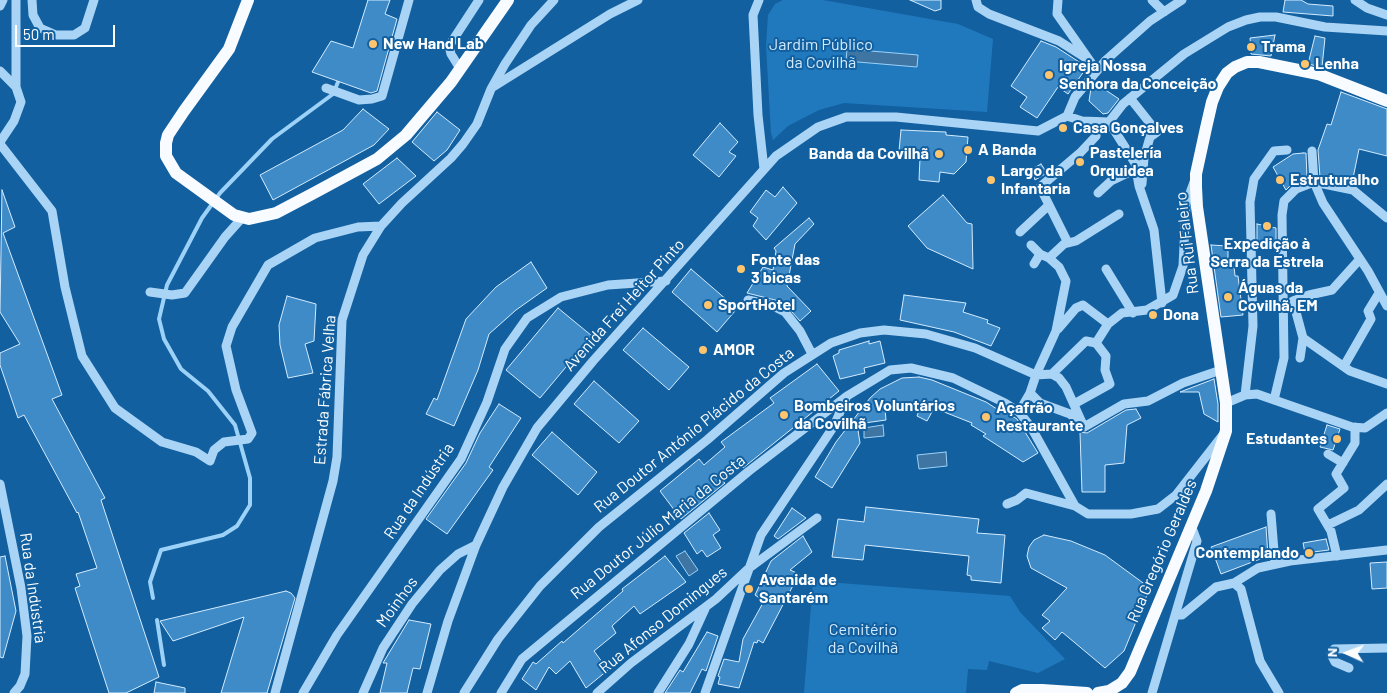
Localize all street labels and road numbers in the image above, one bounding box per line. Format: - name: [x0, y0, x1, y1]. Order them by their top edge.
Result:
- street label: Rua Rui Faleiro: [1171, 191, 1203, 295]
- street label: Avenida Frei Heitor Pinto: [560, 235, 688, 375]
- street label: Estrada Fábrica Velha: [310, 315, 340, 465]
- street label: Rua Doutor António Plácido da Costa: [590, 343, 798, 517]
- street label: Rua da Indústria: [380, 439, 458, 543]
- street label: Rua Doutor Júlio Maria da Costa: [567, 451, 749, 603]
- street label: Rua Gregório Geraldes: [1123, 477, 1201, 625]
- street label: Rua da Indústria: [16, 531, 50, 645]
- street label: Rua Afonso Domingues: [595, 563, 731, 677]
- street label: Moinhos: [372, 573, 422, 631]

